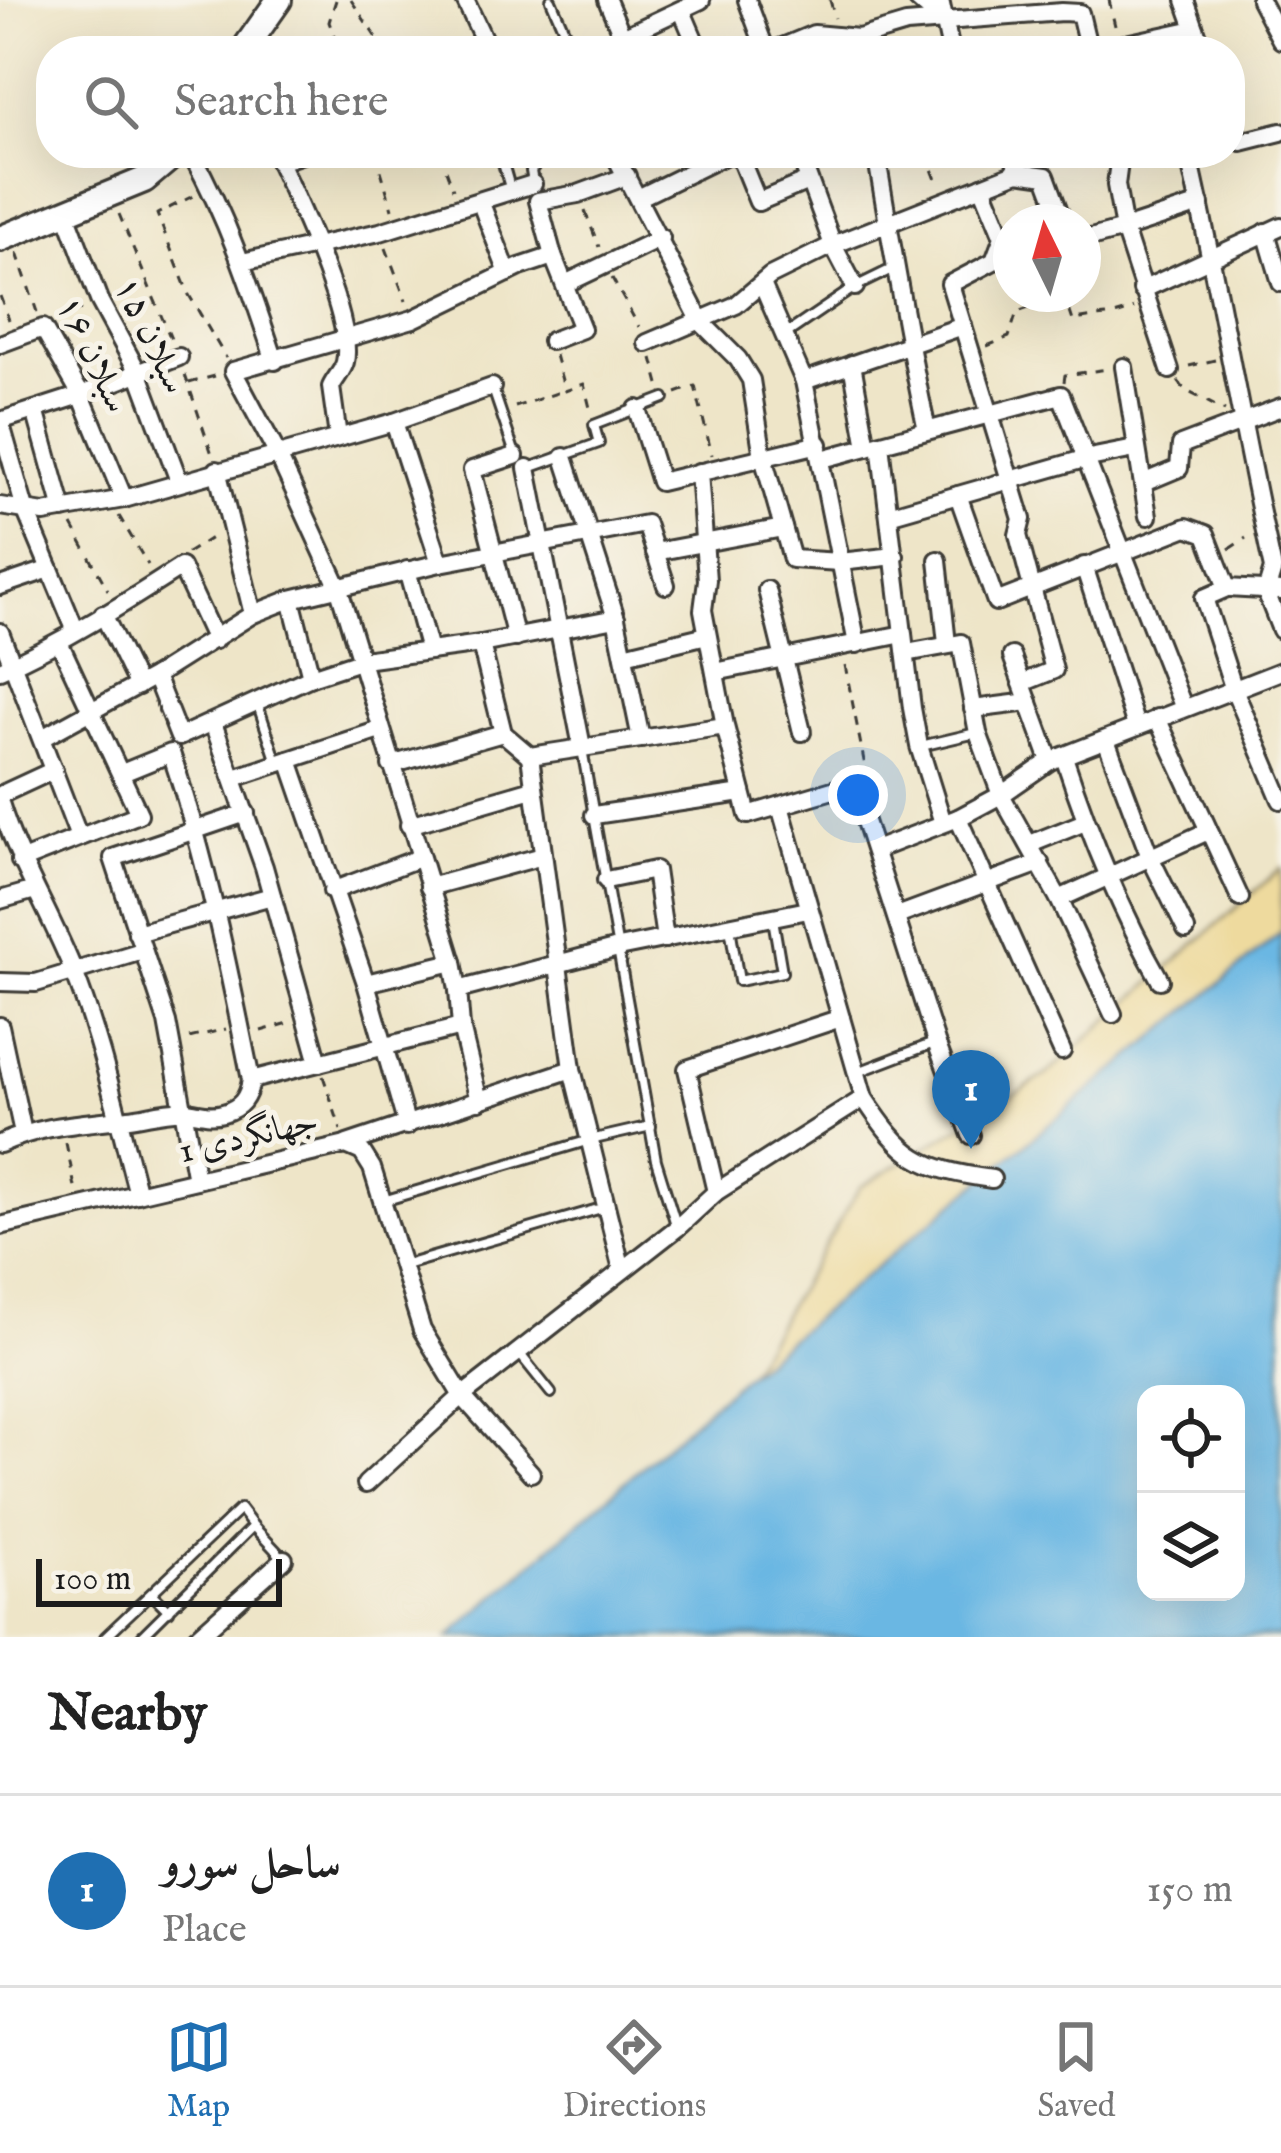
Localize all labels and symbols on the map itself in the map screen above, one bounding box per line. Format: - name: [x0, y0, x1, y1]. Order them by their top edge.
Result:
- north arrow: [993, 204, 1101, 312]
- street label: سبلان ۱۵: [103, 269, 197, 401]
- street label: سبلان ۱۶: [45, 288, 139, 420]
- your location: [828, 765, 888, 825]
- pin: 1: [932, 1050, 1010, 1149]
- street label: جهانگردی 1: [175, 1099, 323, 1175]
- scale bar: [36, 1553, 282, 1606]

